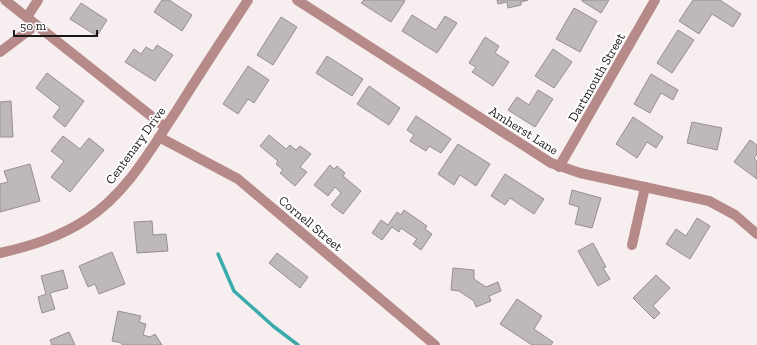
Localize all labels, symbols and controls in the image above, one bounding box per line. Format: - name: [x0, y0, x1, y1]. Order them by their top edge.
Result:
- scale bar: [14, 12, 97, 38]
- text: 50 m: [20, 19, 47, 33]
- street label: Dartmouth Street: [565, 30, 628, 124]
- street label: Amherst Lane: [486, 103, 561, 158]
- street label: Centenary Drive: [102, 104, 169, 187]
- street label: Cornell Street: [276, 192, 346, 254]

